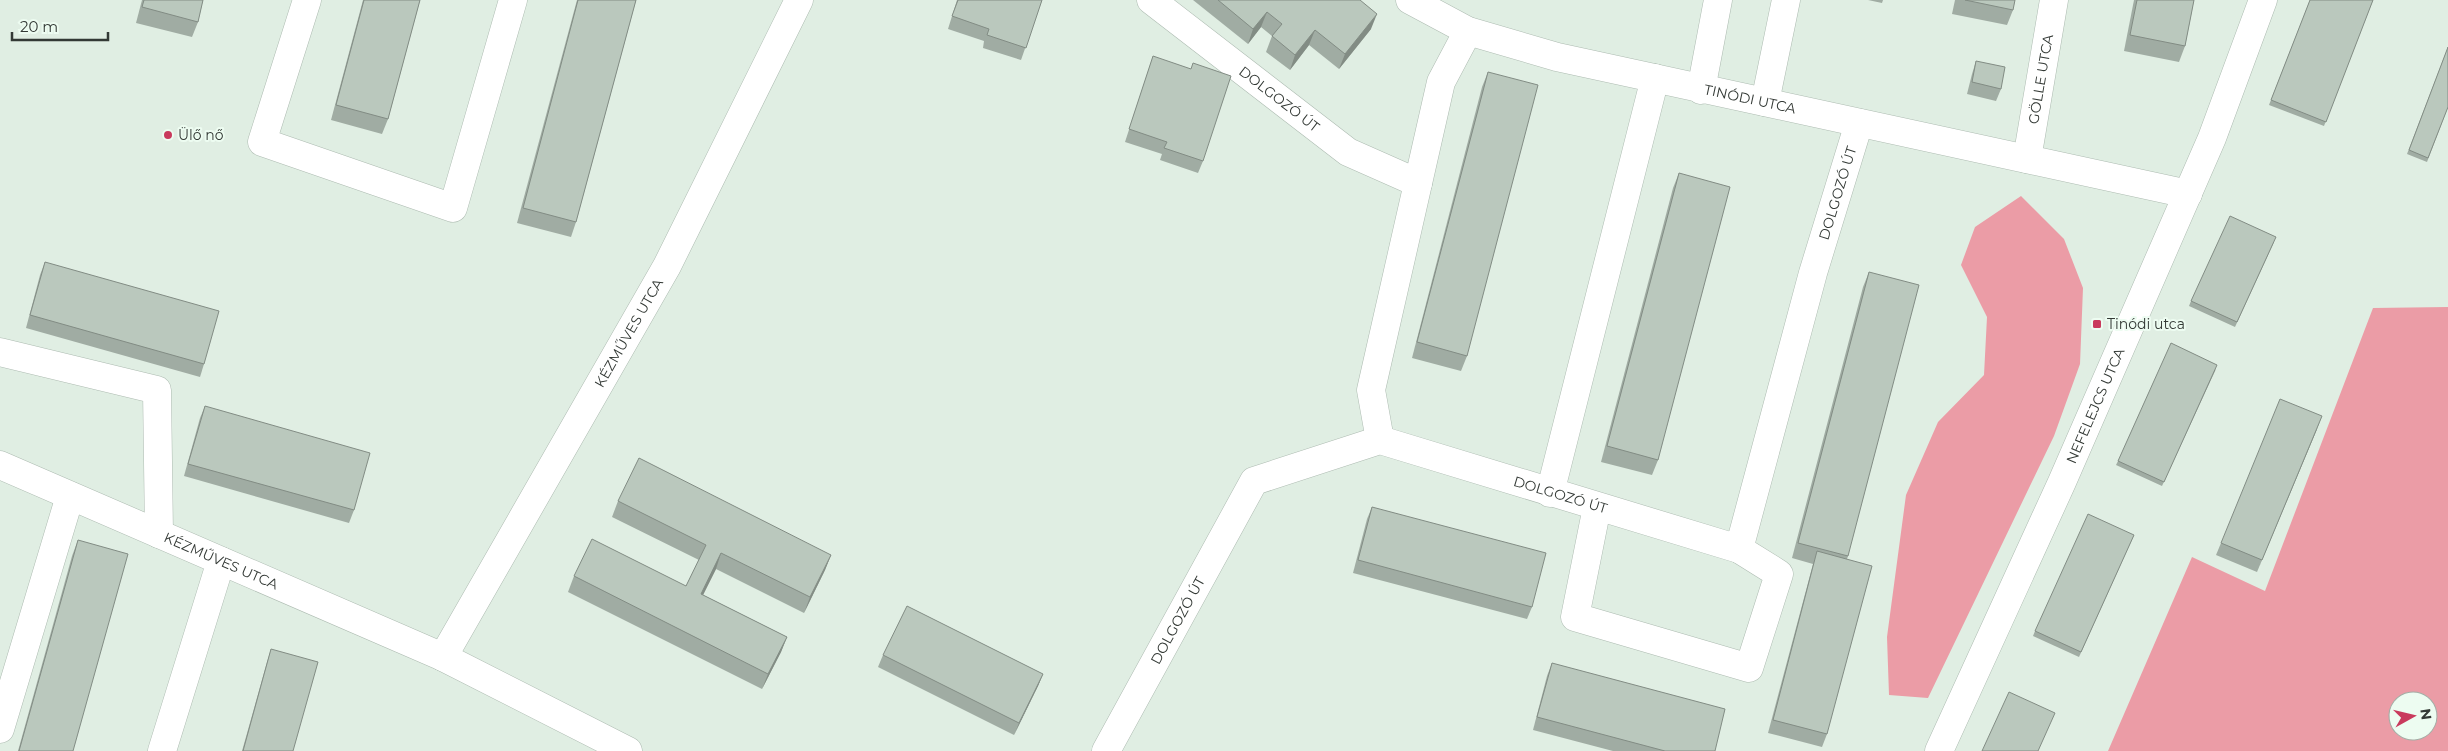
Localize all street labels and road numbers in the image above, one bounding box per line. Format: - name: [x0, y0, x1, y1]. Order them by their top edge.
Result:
- street label: GÖLLE UTCA: [2024, 32, 2057, 125]
- street label: DOLGOZÓ ÚT: [1235, 62, 1323, 136]
- street label: TINÓDI UTCA: [1702, 80, 1799, 118]
- street label: DOLGOZÓ ÚT: [1815, 144, 1860, 242]
- street label: KÉZMŰVES UTCA: [590, 274, 667, 391]
- street label: NEFELEJCS UTCA: [2062, 344, 2129, 466]
- street label: DOLGOZÓ ÚT: [1511, 472, 1610, 518]
- street label: KÉZMŰVES UTCA: [161, 528, 282, 594]
- street label: DOLGOZÓ ÚT: [1146, 573, 1209, 667]

